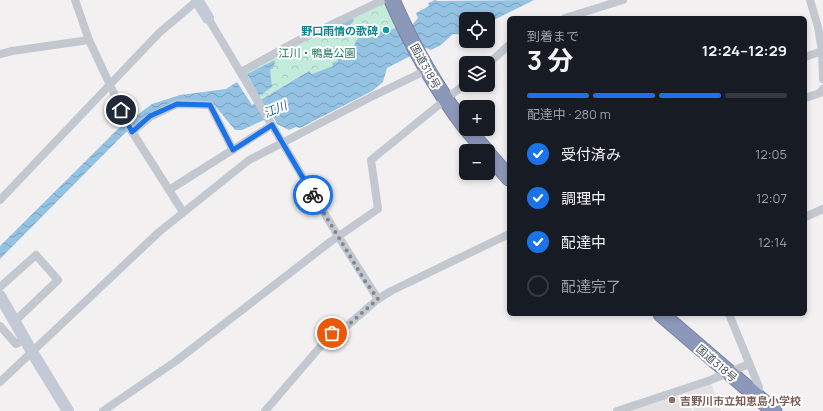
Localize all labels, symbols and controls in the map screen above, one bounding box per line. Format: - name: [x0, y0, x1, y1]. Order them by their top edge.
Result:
- map controls: [459, 12, 495, 180]
- button: locate: [459, 12, 495, 48]
- place label: 野口雨情の歌碑: [301, 23, 378, 38]
- marker: 野口雨情の歌碑: [381, 25, 391, 35]
- text: 到着まで: [527, 27, 579, 45]
- text: 12:24–12:29: [702, 40, 787, 61]
- street label: 国道318号: [407, 41, 445, 91]
- text: 3 分: [527, 42, 573, 78]
- park label: 江川・鴨島公園: [279, 45, 356, 60]
- button: layers: [459, 56, 495, 92]
- pin: [104, 93, 138, 127]
- water label: 江川: [261, 96, 291, 122]
- icon: home: [110, 99, 132, 121]
- button: +: [459, 100, 495, 136]
- text: 配達中 · 280 m: [527, 105, 611, 123]
- icon: check: [527, 143, 549, 165]
- button: −: [459, 144, 495, 180]
- text: 受付済み: [561, 144, 621, 165]
- text: 12:05: [755, 145, 787, 163]
- courier: [293, 175, 333, 215]
- icon: bike: [302, 184, 324, 206]
- icon: check: [527, 187, 549, 209]
- text: 調理中: [561, 188, 606, 209]
- text: 12:07: [756, 189, 787, 207]
- icon: check: [527, 231, 549, 253]
- text: 配達中: [561, 232, 606, 253]
- text: 12:14: [758, 233, 787, 251]
- text: 配達完了: [561, 276, 621, 297]
- pin: [315, 316, 349, 350]
- icon: bag: [321, 322, 343, 344]
- street label: 国道318号: [693, 341, 741, 385]
- place label: 吉野川市立知恵島小学校: [680, 393, 801, 408]
- marker: 吉野川市立知恵島小学校: [667, 395, 677, 405]

